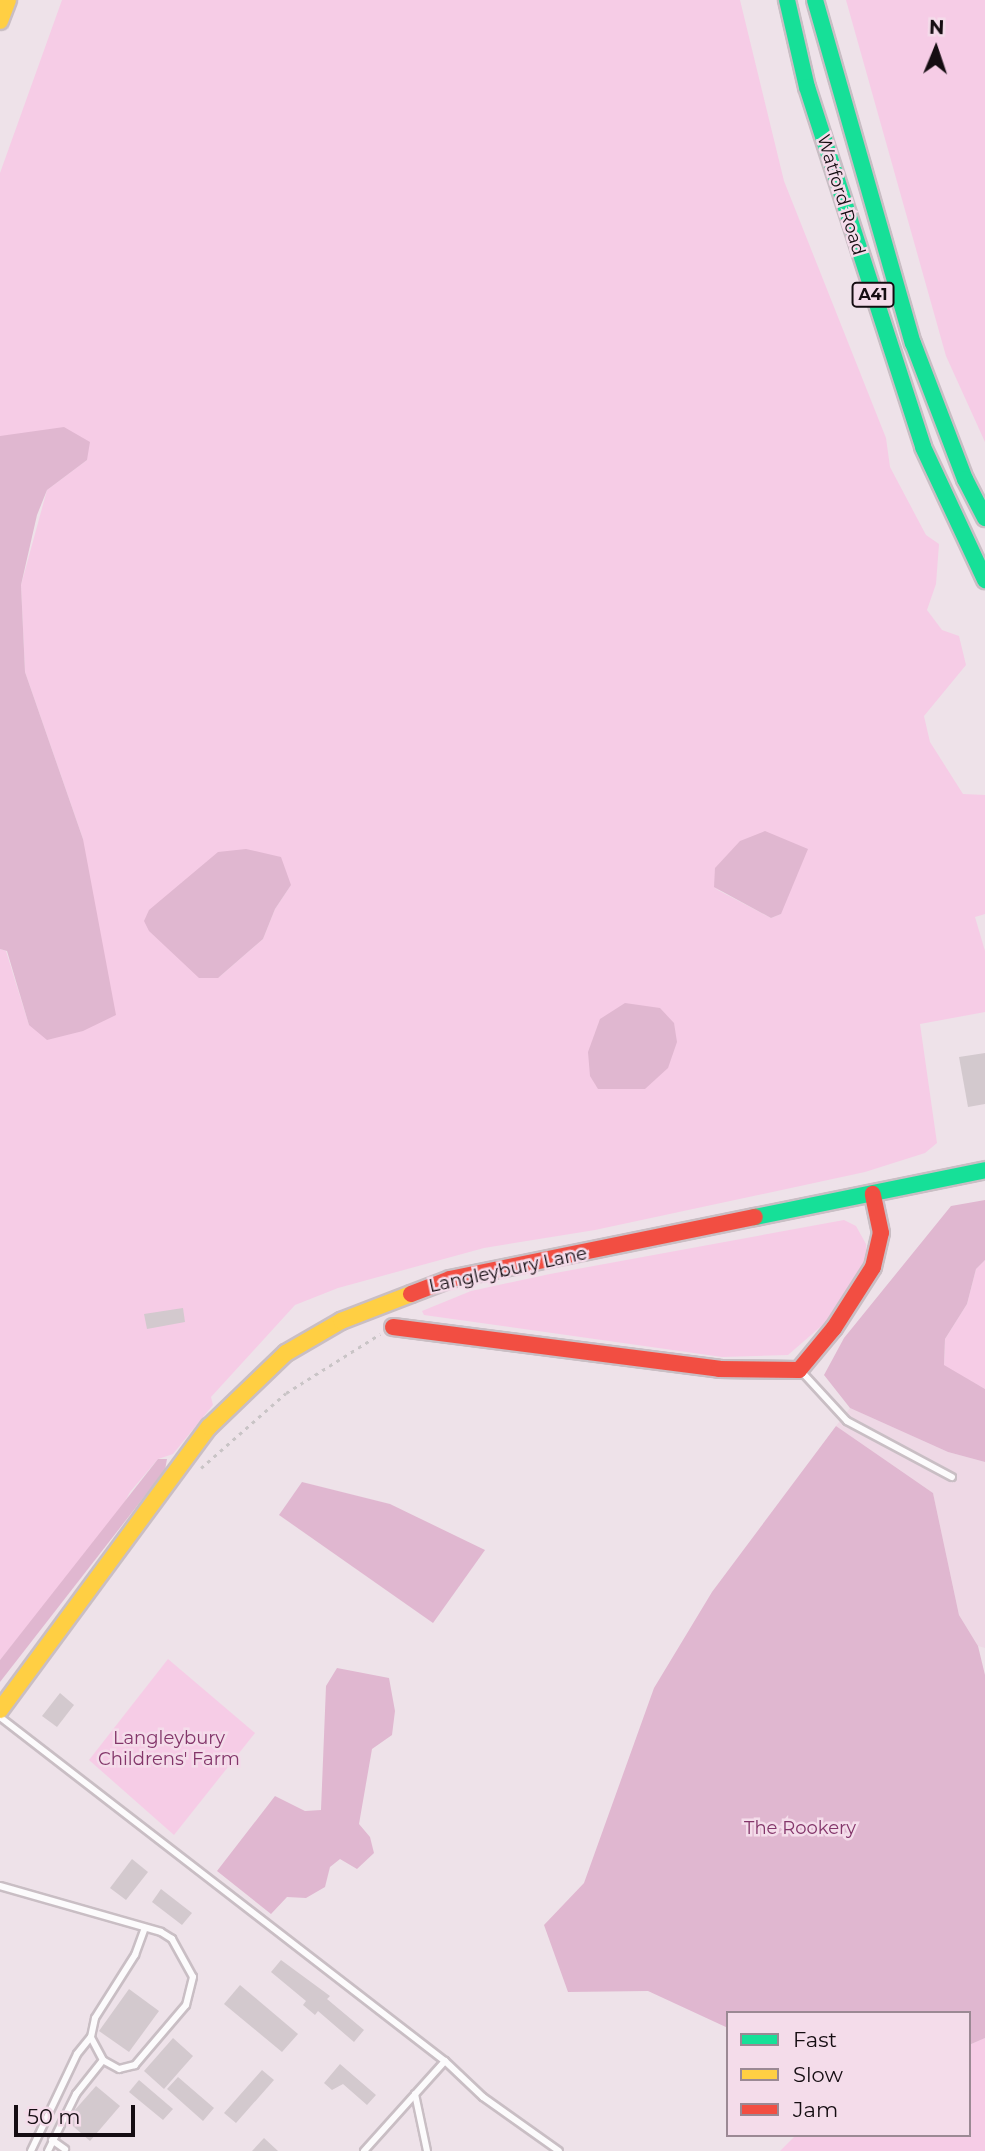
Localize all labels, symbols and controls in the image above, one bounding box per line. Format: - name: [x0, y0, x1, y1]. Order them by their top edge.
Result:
- north arrow: [901, 14, 971, 84]
- text: N: [929, 16, 945, 39]
- street label: Watford Road: [812, 132, 870, 258]
- road number: A41: [850, 282, 896, 308]
- street label: Langleybury Lane: [427, 1243, 589, 1297]
- park label: Langleybury Childrens' Farm: [98, 1728, 240, 1770]
- park label: The Rookery: [744, 1817, 856, 1839]
- legend: [726, 2011, 971, 2137]
- text: Fast: [793, 2027, 837, 2052]
- text: Slow: [793, 2062, 843, 2087]
- scale bar: [18, 2092, 138, 2136]
- text: Jam: [793, 2097, 838, 2122]
- text: 50 m: [27, 2104, 81, 2129]

